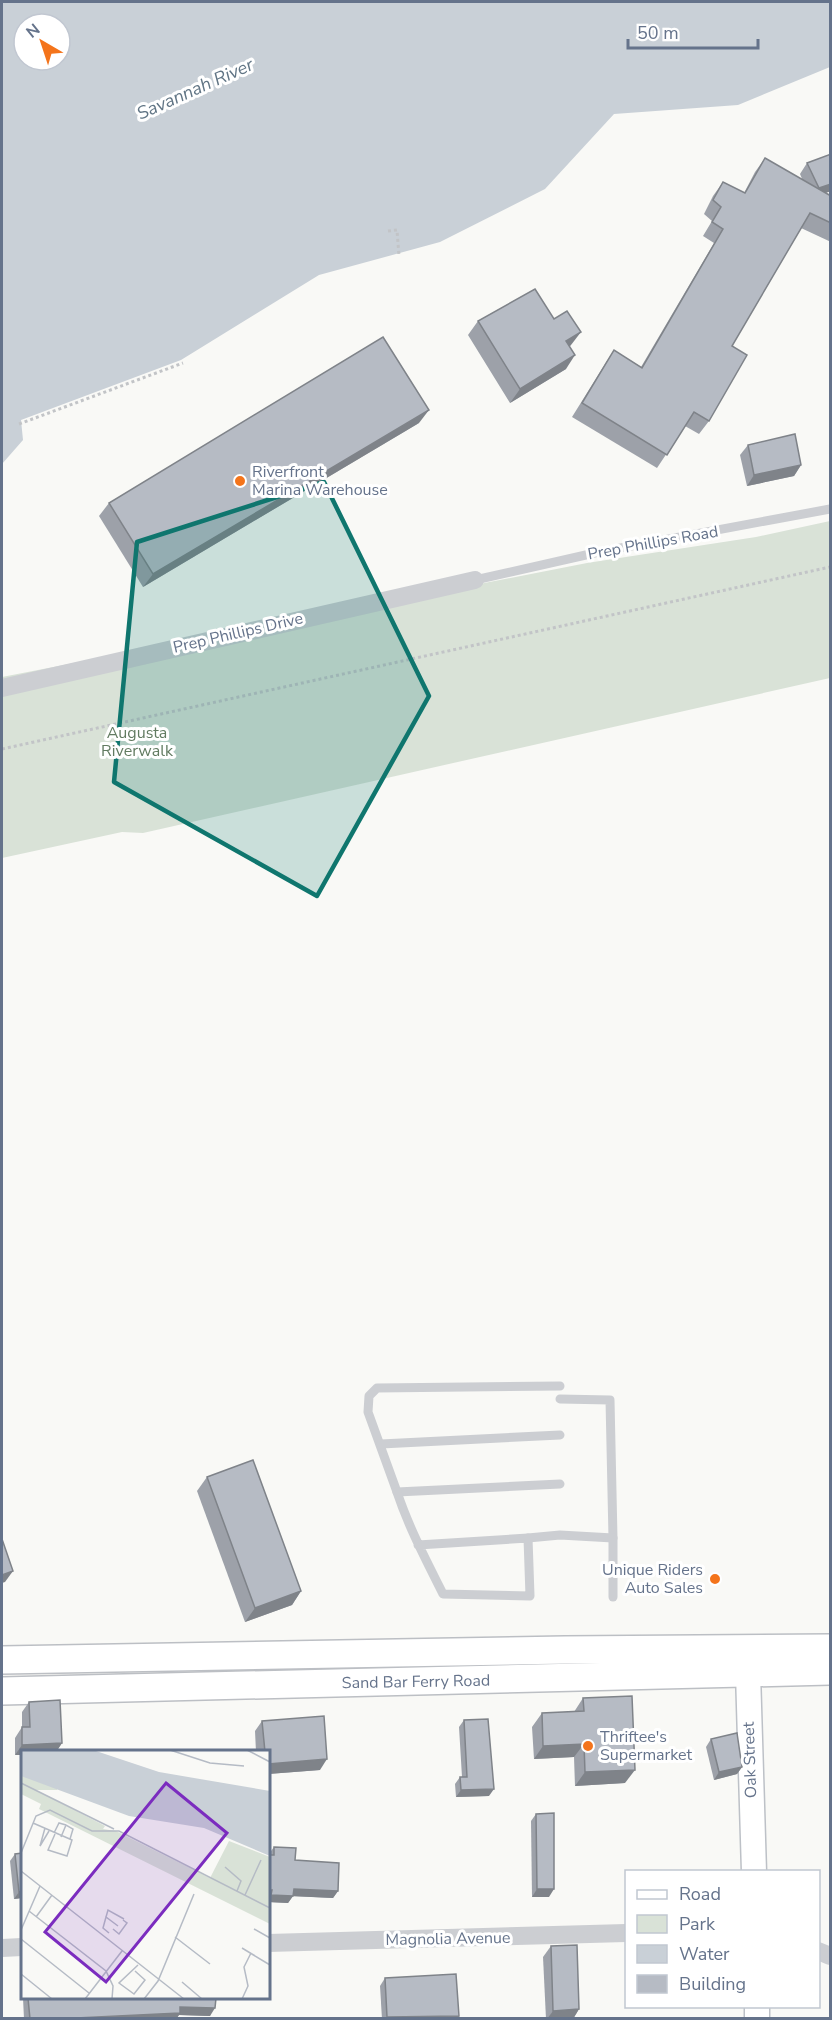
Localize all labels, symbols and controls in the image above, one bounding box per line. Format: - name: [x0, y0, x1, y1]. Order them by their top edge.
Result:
- north arrow: [12, 12, 72, 72]
- scale bar: [628, 12, 758, 50]
- text: N: [22, 19, 45, 43]
- text: 50 m: [637, 21, 679, 45]
- water label: Savannah River: [133, 52, 258, 125]
- place label: Riverfront Marina Warehouse: [252, 461, 388, 501]
- marker: Riverfront Marina Warehouse: [233, 474, 247, 488]
- street label: Prep Phillips Road: [586, 521, 720, 565]
- street label: Prep Phillips Drive: [171, 607, 305, 659]
- park label: Augusta Riverwalk: [101, 722, 174, 762]
- place label: Unique Riders Auto Sales: [602, 1559, 703, 1599]
- marker: Unique Riders Auto Sales: [708, 1572, 722, 1586]
- street label: Sand Bar Ferry Road: [342, 1670, 490, 1694]
- street label: Oak Street: [738, 1721, 762, 1799]
- place label: Thriftee's Supermarket: [600, 1726, 693, 1766]
- marker: Thriftee's Supermarket: [581, 1739, 595, 1753]
- inset map: [21, 1750, 270, 1999]
- legend: [625, 1870, 820, 2008]
- text: Road: [679, 1882, 721, 1906]
- text: Park: [679, 1912, 716, 1936]
- street label: Magnolia Avenue: [385, 1927, 511, 1951]
- text: Water: [679, 1942, 730, 1966]
- text: Building: [679, 1972, 746, 1996]

